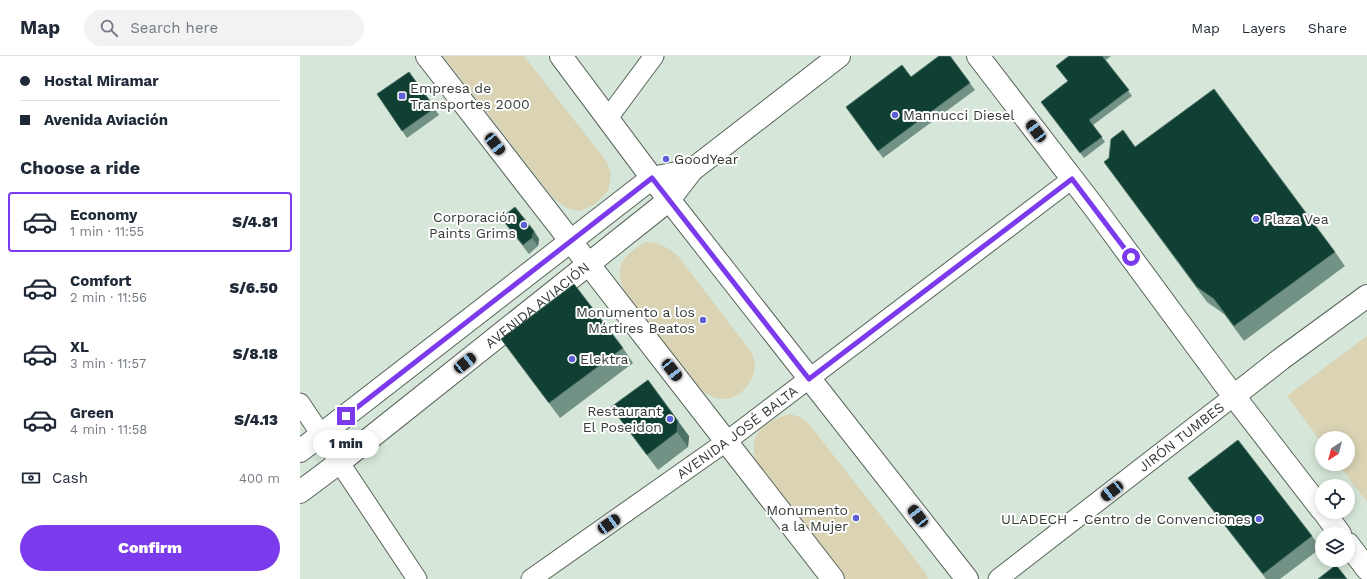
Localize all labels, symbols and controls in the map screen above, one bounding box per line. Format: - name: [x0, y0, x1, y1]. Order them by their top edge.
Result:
- search box: [84, 10, 364, 46]
- text: Map: [20, 16, 60, 39]
- icon: search: [98, 17, 120, 39]
- text: Search here: [130, 19, 218, 37]
- text: Map: [1191, 20, 1220, 36]
- text: Layers: [1242, 20, 1286, 36]
- text: Share: [1308, 20, 1347, 36]
- text: Hostal Miramar: [44, 72, 159, 90]
- place label: Empresa de Transportes 2000: [410, 80, 530, 112]
- marker: Empresa de Transportes 2000: [397, 91, 407, 101]
- place label: Mannucci Diesel: [903, 107, 1015, 123]
- marker: Mannucci Diesel: [890, 110, 900, 120]
- text: Avenida Aviación: [44, 111, 168, 129]
- car: [1024, 118, 1048, 144]
- car: [483, 131, 507, 157]
- place label: GoodYear: [674, 151, 739, 167]
- marker: GoodYear: [661, 154, 671, 164]
- text: Choose a ride: [20, 157, 140, 178]
- icon: car: [22, 204, 58, 240]
- text: Economy: [70, 206, 137, 224]
- place label: Corporación Paints Grims: [429, 209, 516, 241]
- place label: Plaza Vea: [1264, 211, 1329, 227]
- text: S/4.81: [232, 213, 278, 231]
- marker: Plaza Vea: [1251, 214, 1261, 224]
- marker: Corporación Paints Grims: [519, 220, 529, 230]
- text: 1 min · 11:55: [70, 224, 144, 239]
- route start: [1122, 248, 1140, 266]
- street label: AVENIDA AVIACIÓN: [482, 259, 592, 351]
- icon: car: [22, 270, 58, 306]
- text: Comfort: [70, 272, 131, 290]
- text: S/6.50: [230, 279, 278, 297]
- text: 2 min · 11:56: [70, 290, 147, 305]
- place label: Monumento a los Mártires Beatos: [576, 304, 695, 336]
- marker: Monumento a los Mártires Beatos: [698, 315, 708, 325]
- icon: car: [22, 336, 58, 372]
- text: XL: [70, 338, 89, 356]
- text: S/8.18: [233, 345, 278, 363]
- car: [452, 351, 478, 375]
- place label: Elektra: [580, 351, 629, 367]
- marker: Elektra: [567, 354, 577, 364]
- text: 3 min · 11:57: [70, 356, 146, 371]
- car: [660, 357, 684, 383]
- street label: AVENIDA JOSÉ BALTA: [673, 382, 801, 482]
- street label: JIRÓN TUMBES: [1135, 399, 1227, 475]
- icon: car: [22, 402, 58, 438]
- place label: Restaurant El Poseidon: [583, 403, 662, 435]
- text: Green: [70, 404, 114, 422]
- route end: [337, 407, 355, 425]
- text: S/4.13: [234, 411, 278, 429]
- marker: Restaurant El Poseidon: [665, 414, 675, 424]
- text: 4 min · 11:58: [70, 422, 147, 437]
- callout: 1 min: [313, 430, 379, 458]
- north arrow: [1315, 431, 1355, 471]
- map controls: [1315, 431, 1355, 567]
- text: 1 min: [329, 436, 363, 451]
- icon: cash: [20, 467, 42, 489]
- text: Cash: [52, 469, 88, 487]
- text: 400 m: [239, 471, 280, 486]
- car: [1099, 479, 1125, 503]
- button: locate: [1315, 479, 1355, 519]
- place label: Monumento a la Mujer: [766, 502, 848, 534]
- car: [906, 503, 930, 529]
- place label: ULADECH - Centro de Convenciones: [1001, 511, 1251, 527]
- car: [596, 512, 622, 536]
- marker: Monumento a la Mujer: [851, 513, 861, 523]
- marker: ULADECH - Centro de Convenciones: [1254, 514, 1264, 524]
- button: Confirm: [20, 525, 280, 571]
- button: layers: [1315, 527, 1355, 567]

